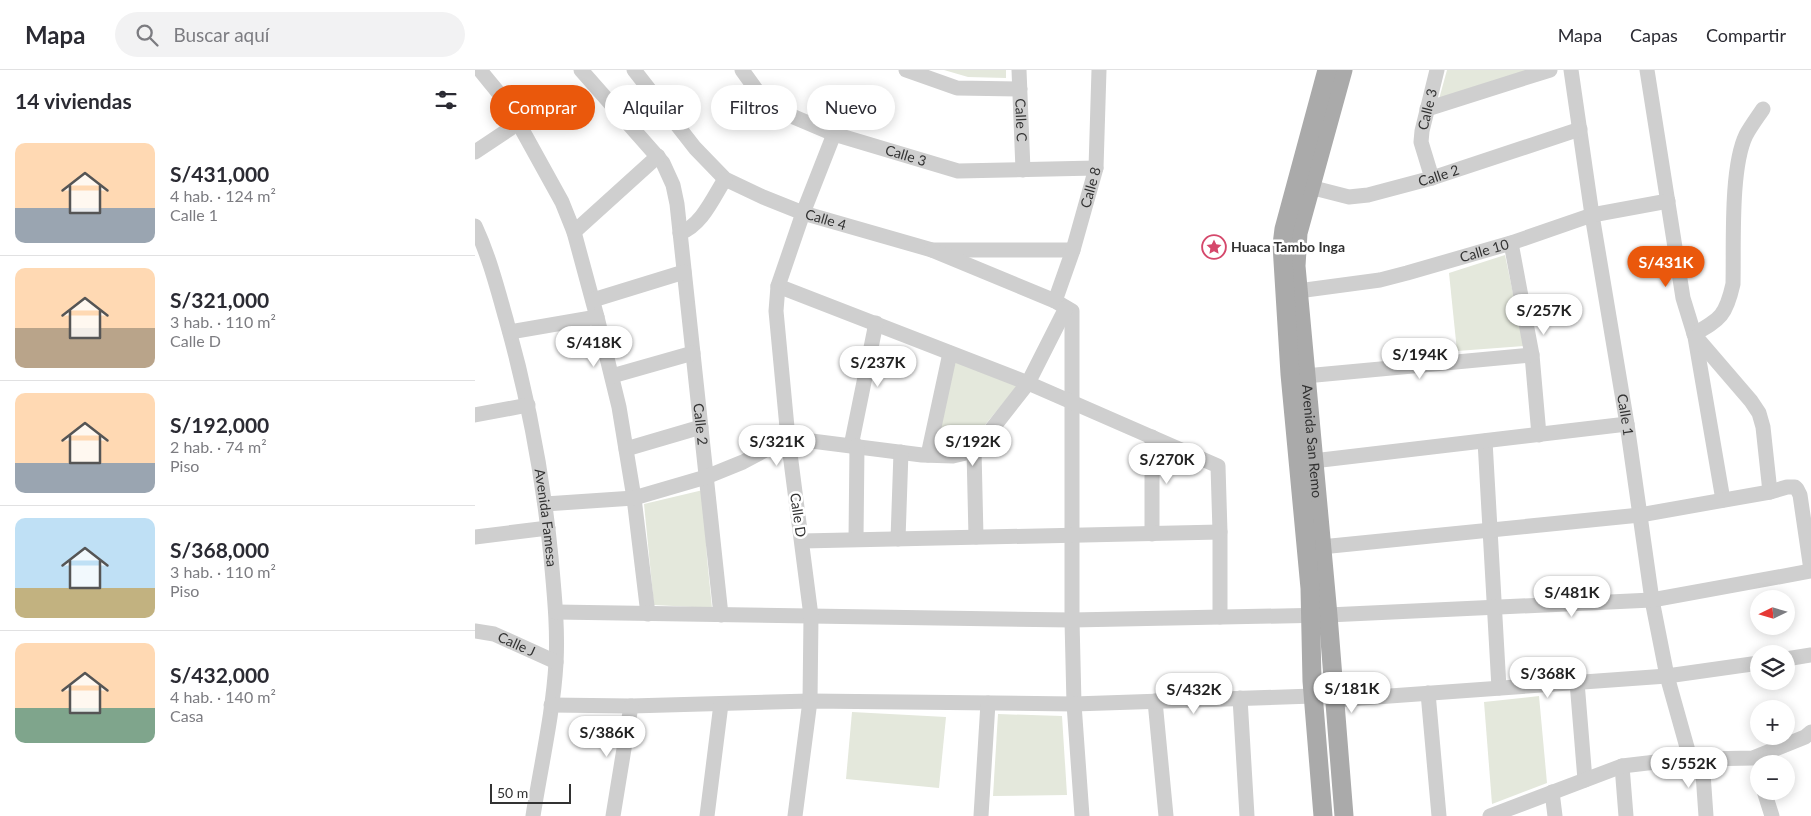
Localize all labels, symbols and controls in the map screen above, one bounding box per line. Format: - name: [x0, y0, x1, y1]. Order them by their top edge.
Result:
- search box: [115, 12, 465, 57]
- text: Mapa: [25, 20, 85, 49]
- icon: search: [133, 21, 161, 49]
- text: Buscar aquí: [173, 23, 269, 46]
- text: Mapa: [1558, 24, 1602, 46]
- text: Capas: [1630, 24, 1678, 46]
- text: Compartir: [1706, 24, 1786, 46]
- chip: Comprar: [490, 85, 595, 130]
- chip: Alquilar: [605, 85, 701, 130]
- chip: Filtros: [711, 85, 797, 130]
- chip: Nuevo: [807, 85, 895, 130]
- icon: filters: [432, 86, 460, 114]
- street label: Calle 3: [1414, 87, 1440, 132]
- text: 14 viviendas: [15, 88, 132, 113]
- street label: Calle C: [1012, 98, 1031, 143]
- street label: Calle 3: [883, 141, 929, 169]
- text: S/431,000: [170, 161, 269, 186]
- street label: Calle 2: [1416, 161, 1461, 189]
- icon: home: [55, 163, 115, 223]
- street label: Calle 8: [1076, 165, 1104, 210]
- text: 4 hab. · 124 m²: [170, 186, 276, 205]
- text: Calle 1: [170, 205, 218, 224]
- street label: Calle 4: [803, 205, 848, 233]
- place icon: Huaca Tambo Inga: [1201, 234, 1227, 260]
- street label: Calle 10: [1458, 235, 1511, 265]
- place label: Huaca Tambo Inga: [1231, 238, 1345, 255]
- pin: S/431K: [1625, 246, 1707, 288]
- text: S/431K: [1638, 252, 1694, 271]
- text: S/321,000: [170, 287, 269, 312]
- icon: home: [55, 288, 115, 348]
- pin: S/257K: [1503, 294, 1585, 336]
- text: S/257K: [1516, 300, 1572, 319]
- text: 3 hab. · 110 m²: [170, 312, 276, 331]
- pin: S/418K: [553, 326, 635, 368]
- text: Calle D: [170, 331, 221, 350]
- text: S/418K: [566, 332, 622, 351]
- pin: S/194K: [1379, 338, 1461, 380]
- text: S/194K: [1392, 344, 1448, 363]
- pin: S/237K: [837, 346, 919, 388]
- text: S/237K: [850, 352, 906, 371]
- street label: Avenida San Remo: [1299, 384, 1326, 499]
- street label: Calle 1: [1614, 392, 1638, 437]
- street label: Calle 2: [690, 402, 712, 446]
- text: S/192,000: [170, 412, 269, 437]
- icon: home: [55, 413, 115, 473]
- pin: S/321K: [736, 424, 818, 467]
- pin: S/192K: [932, 424, 1014, 467]
- text: S/321K: [749, 431, 805, 450]
- text: S/192K: [945, 431, 1001, 450]
- text: 2 hab. · 74 m²: [170, 437, 267, 456]
- pin: S/270K: [1126, 442, 1208, 485]
- text: S/270K: [1139, 449, 1195, 468]
- text: Piso: [170, 456, 199, 475]
- street label: Avenida Famesa: [531, 467, 561, 567]
- street label: Calle D: [787, 492, 810, 538]
- text: S/368,000: [170, 537, 269, 562]
- icon: home: [55, 538, 115, 598]
- text: 3 hab. · 110 m²: [170, 562, 276, 581]
- pin: S/481K: [1531, 576, 1613, 618]
- text: Piso: [170, 581, 199, 600]
- text: S/481K: [1544, 582, 1600, 601]
- north arrow: [1750, 590, 1795, 635]
- map controls: [1750, 590, 1795, 800]
- street label: Calle J: [495, 628, 538, 660]
- button: layers: [1750, 645, 1795, 690]
- pin: S/368K: [1507, 656, 1589, 699]
- text: S/432,000: [170, 662, 269, 687]
- icon: home: [55, 663, 115, 723]
- text: S/368K: [1520, 663, 1576, 682]
- pin: S/432K: [1153, 672, 1235, 715]
- pin: S/181K: [1311, 672, 1393, 714]
- text: S/181K: [1324, 678, 1380, 697]
- text: S/432K: [1166, 679, 1222, 698]
- text: 4 hab. · 140 m²: [170, 687, 276, 706]
- button: +: [1750, 700, 1795, 745]
- text: Casa: [170, 706, 204, 725]
- pin: S/386K: [566, 716, 648, 758]
- text: S/386K: [579, 722, 635, 741]
- pin: S/552K: [1648, 746, 1730, 789]
- text: S/552K: [1661, 753, 1717, 772]
- button: −: [1750, 755, 1795, 800]
- scale bar: [490, 781, 571, 804]
- text: 50 m: [497, 784, 528, 801]

